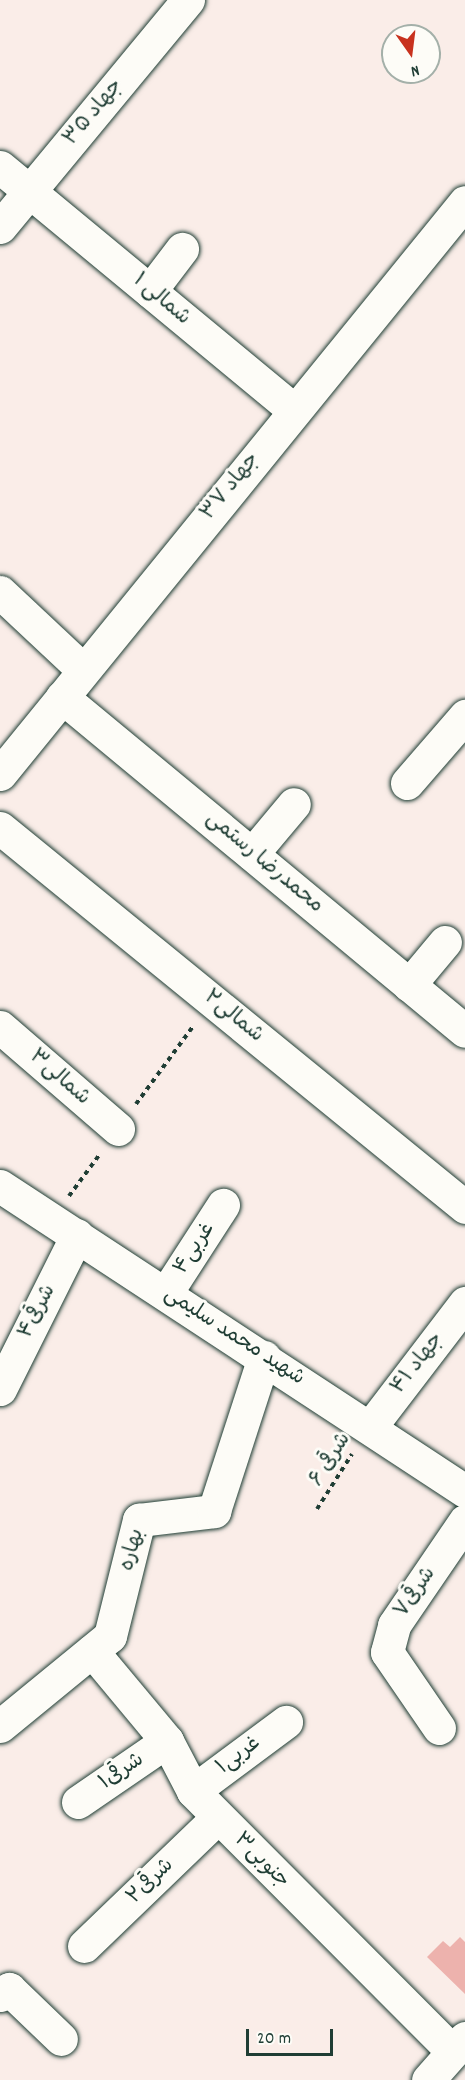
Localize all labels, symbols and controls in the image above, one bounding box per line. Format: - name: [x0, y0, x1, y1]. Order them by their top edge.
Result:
- north arrow: [381, 24, 441, 84]
- text: N: [408, 58, 422, 82]
- street label: جهاد ۳۵: [59, 74, 129, 152]
- street label: شمالی ۱: [127, 269, 195, 331]
- street label: جهاد ۳۷: [196, 448, 266, 526]
- street label: محمدرضا رستمی: [200, 807, 328, 919]
- street label: شمالی۲: [198, 985, 268, 1049]
- street label: شمالی۳: [23, 1045, 95, 1111]
- street label: غربی۴: [169, 1218, 221, 1280]
- street label: شرقی۴: [14, 1281, 62, 1343]
- street label: شهید محمد سلیمی: [159, 1282, 309, 1392]
- street label: جهاد ۴۱: [386, 1328, 450, 1400]
- street label: شرقی ۶: [305, 1428, 357, 1492]
- street label: بهاره: [115, 1526, 151, 1574]
- street label: شرقی۷: [390, 1563, 442, 1623]
- street label: غربی۱: [212, 1731, 266, 1781]
- street label: شرقی۱: [95, 1748, 149, 1796]
- street label: جنوبی۳: [228, 1828, 294, 1894]
- street label: شرقی۲: [122, 1854, 180, 1910]
- scale bar: [249, 2017, 336, 2055]
- text: 20 m: [257, 2027, 291, 2052]

